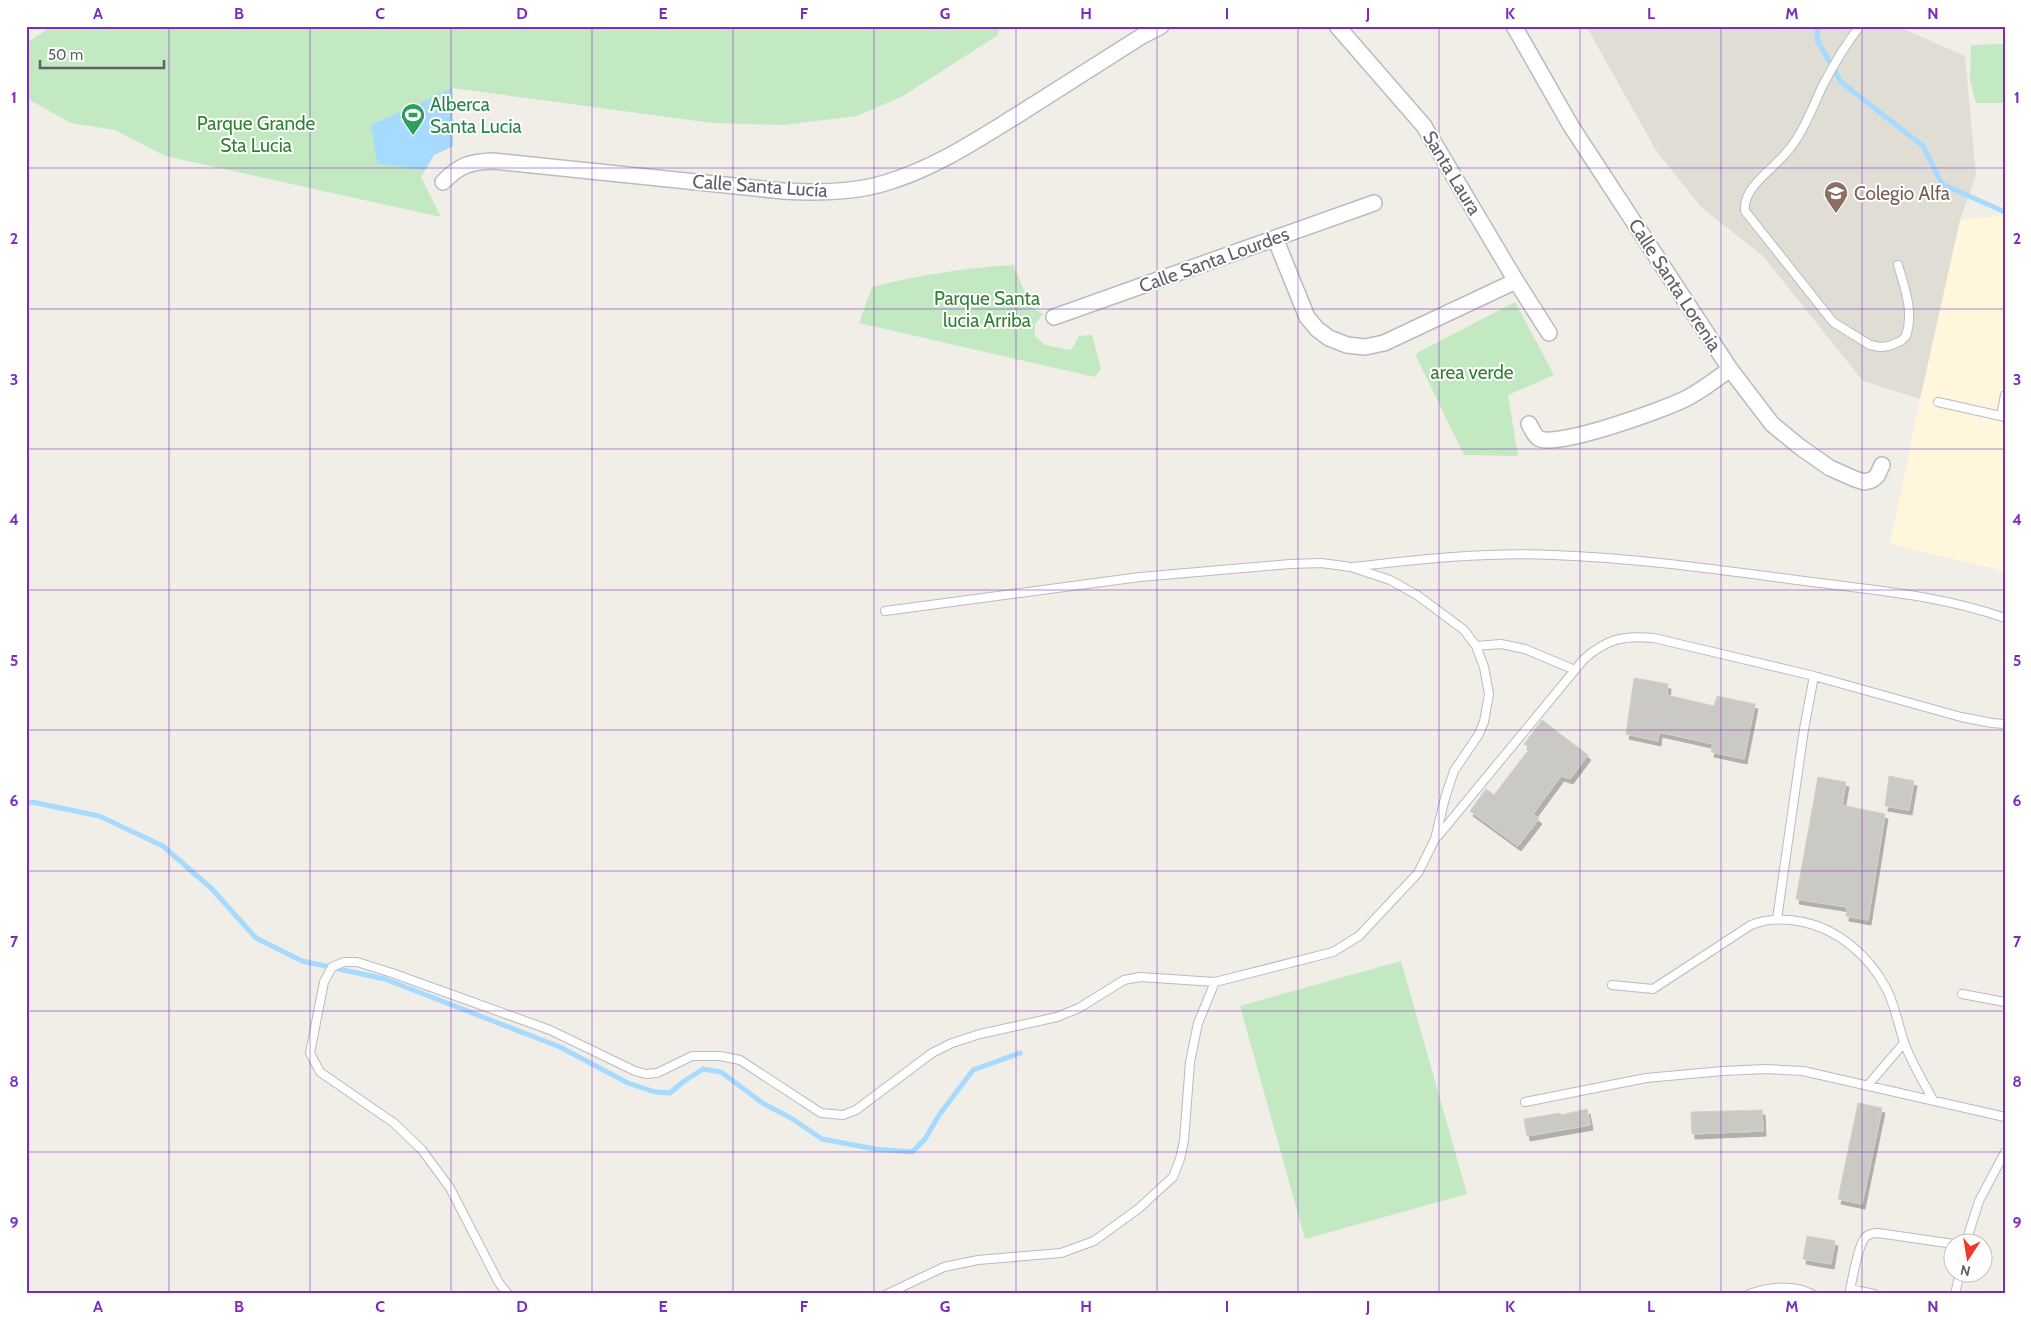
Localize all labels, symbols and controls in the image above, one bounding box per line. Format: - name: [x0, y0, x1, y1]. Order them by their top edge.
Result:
- text: A: [93, 4, 103, 23]
- text: B: [234, 4, 244, 23]
- text: C: [375, 4, 385, 23]
- text: D: [516, 4, 528, 23]
- text: E: [658, 4, 668, 23]
- text: F: [800, 4, 809, 23]
- text: G: [940, 4, 950, 23]
- text: H: [1080, 4, 1092, 23]
- text: I: [1225, 4, 1229, 23]
- text: J: [1365, 4, 1370, 23]
- text: K: [1505, 4, 1515, 23]
- text: L: [1647, 4, 1655, 23]
- text: M: [1785, 4, 1799, 23]
- text: N: [1927, 4, 1939, 23]
- scale bar: [40, 38, 164, 70]
- text: 50 m: [48, 46, 83, 64]
- text: 1: [11, 88, 17, 107]
- text: 1: [2014, 88, 2020, 107]
- place label: Alberca Santa Lucia: [430, 93, 522, 138]
- sports icon: Alberca Santa Lucia: [400, 102, 426, 136]
- park label: Parque Grande Sta Lucia: [197, 112, 316, 157]
- street label: Santa Laura: [1418, 127, 1486, 219]
- street label: Calle Santa Lucía: [692, 170, 828, 202]
- school or university icon: Colegio Alfa: [1823, 180, 1849, 214]
- place label: Colegio Alfa: [1854, 182, 1950, 205]
- street label: Calle Santa Lorenia: [1624, 214, 1726, 356]
- street label: Calle Santa Lourdes: [1136, 222, 1292, 298]
- text: 2: [10, 229, 18, 248]
- text: 2: [2013, 229, 2021, 248]
- park label: Parque Santa lucia Arriba: [934, 287, 1040, 332]
- park label: area verde: [1431, 361, 1514, 384]
- text: 3: [10, 370, 18, 389]
- text: 3: [2013, 370, 2021, 389]
- text: 4: [9, 510, 19, 529]
- text: 4: [2012, 510, 2022, 529]
- text: 5: [10, 651, 18, 670]
- text: 5: [2013, 651, 2021, 670]
- text: 6: [10, 791, 19, 810]
- text: 6: [2013, 791, 2022, 810]
- text: 7: [10, 932, 19, 951]
- text: 7: [2013, 932, 2022, 951]
- text: 8: [9, 1072, 19, 1091]
- text: 8: [2012, 1072, 2022, 1091]
- text: 9: [10, 1213, 19, 1232]
- text: 9: [2013, 1213, 2022, 1232]
- north arrow: [1944, 1232, 1994, 1282]
- text: N: [1959, 1261, 1972, 1281]
- text: A: [93, 1297, 103, 1316]
- text: B: [234, 1297, 244, 1316]
- text: C: [375, 1297, 385, 1316]
- text: D: [516, 1297, 528, 1316]
- text: E: [658, 1297, 668, 1316]
- text: F: [800, 1297, 809, 1316]
- text: G: [940, 1297, 950, 1316]
- text: H: [1080, 1297, 1092, 1316]
- text: I: [1225, 1297, 1229, 1316]
- text: J: [1365, 1297, 1370, 1316]
- text: K: [1505, 1297, 1515, 1316]
- text: L: [1647, 1297, 1655, 1316]
- text: M: [1785, 1297, 1799, 1316]
- text: N: [1927, 1297, 1939, 1316]

